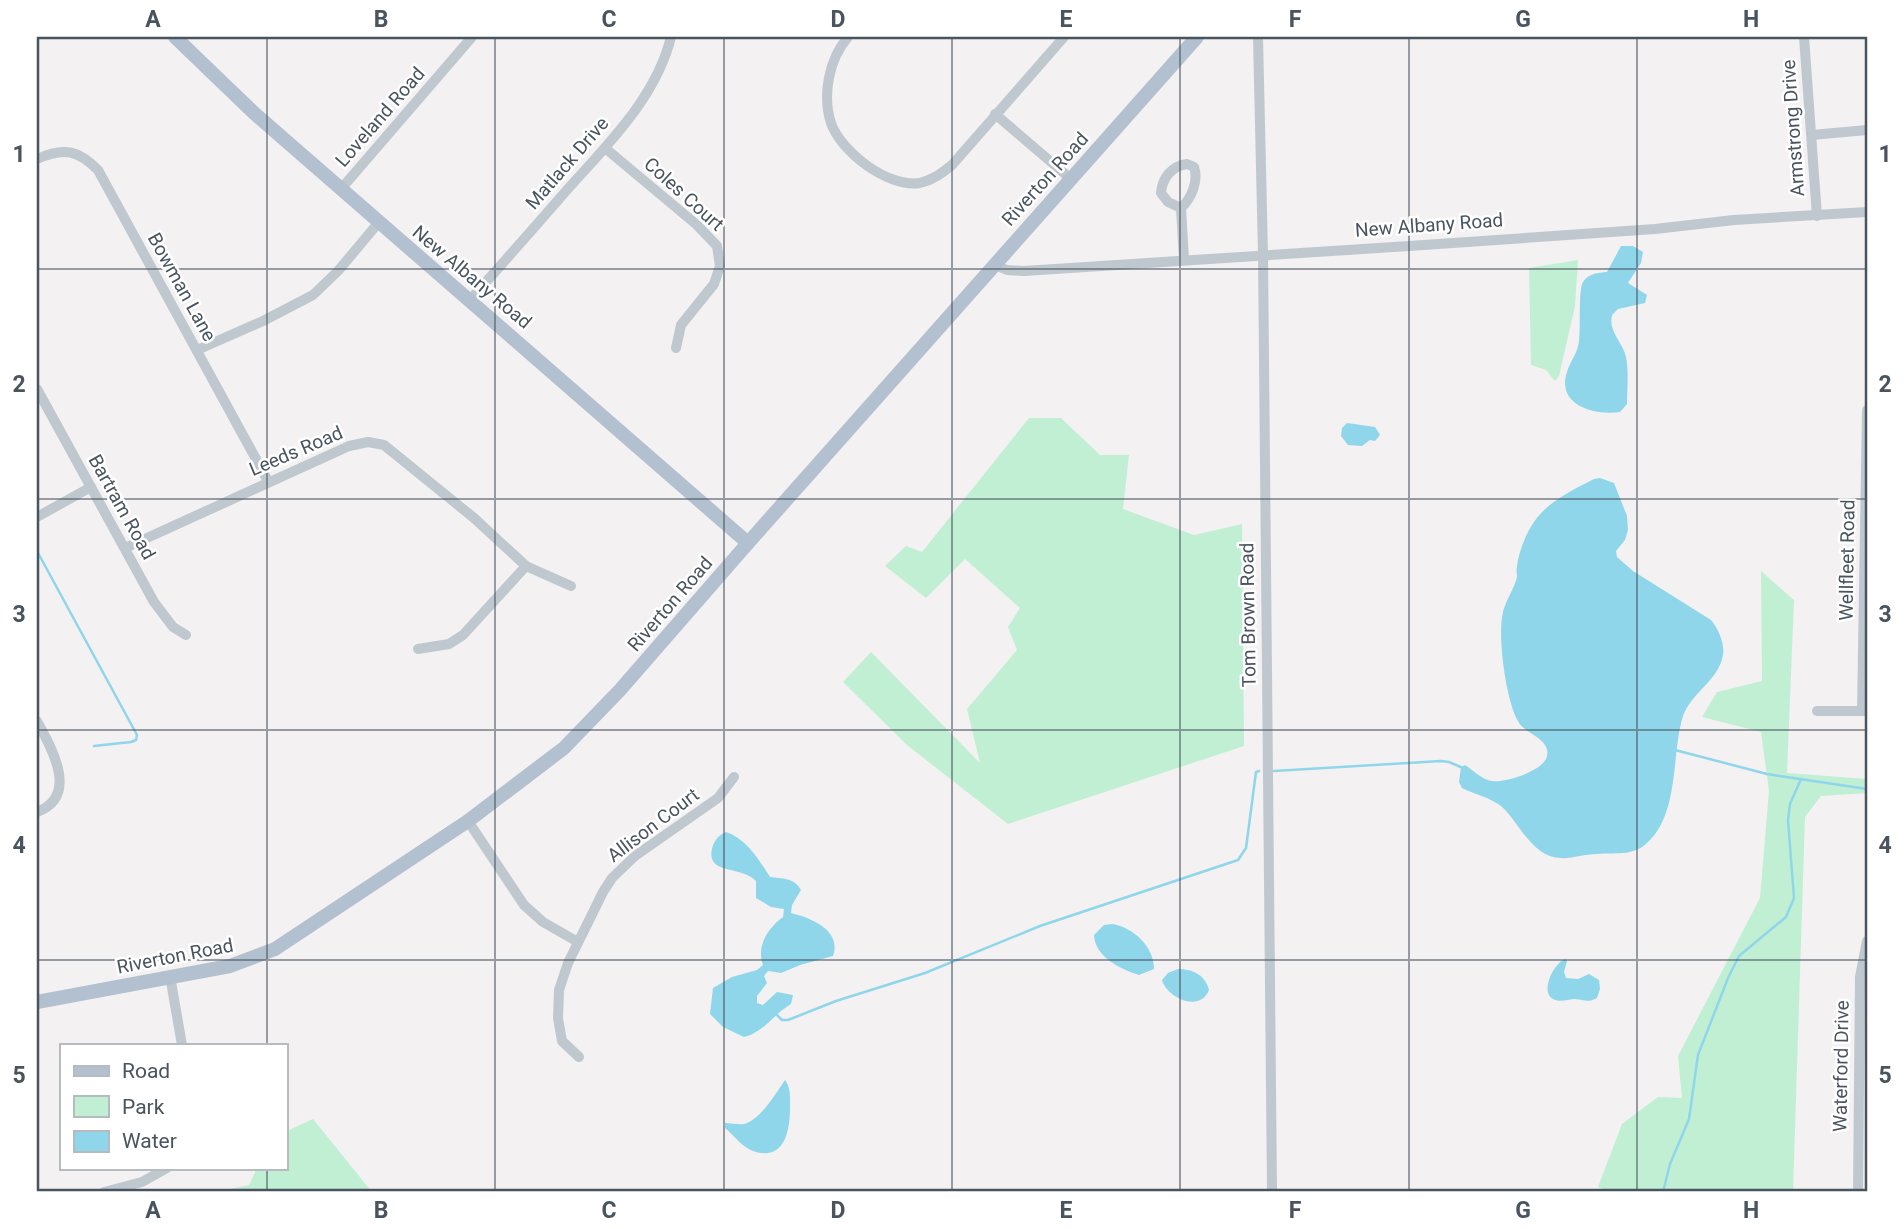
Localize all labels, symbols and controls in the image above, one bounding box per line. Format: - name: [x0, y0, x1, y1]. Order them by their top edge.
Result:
- text: A: [145, 6, 161, 33]
- text: B: [374, 6, 388, 33]
- text: C: [601, 6, 617, 33]
- text: D: [831, 6, 845, 33]
- text: E: [1060, 6, 1073, 33]
- text: F: [1289, 6, 1302, 33]
- text: G: [1515, 6, 1531, 33]
- text: H: [1743, 6, 1759, 33]
- street label: Armstrong Drive: [1777, 59, 1809, 197]
- street label: Loveland Road: [330, 62, 430, 172]
- street label: Matlack Drive: [521, 112, 613, 214]
- street label: Riverton Road: [997, 127, 1093, 231]
- text: 1: [12, 141, 26, 168]
- text: 1: [1878, 141, 1892, 168]
- street label: Coles Court: [639, 152, 729, 236]
- street label: New Albany Road: [1354, 208, 1504, 242]
- street label: New Albany Road: [408, 220, 536, 334]
- street label: Bowman Lane: [143, 229, 221, 345]
- text: 2: [12, 371, 26, 398]
- text: 2: [1878, 371, 1892, 398]
- street label: Leeds Road: [246, 421, 346, 481]
- street label: Bartram Road: [84, 450, 160, 564]
- street label: Wellfleet Road: [1834, 499, 1860, 621]
- street label: Tom Brown Road: [1235, 542, 1261, 688]
- street label: Riverton Road: [623, 552, 717, 656]
- text: 3: [12, 601, 26, 628]
- text: 3: [1878, 601, 1892, 628]
- street label: Allison Court: [603, 783, 703, 867]
- text: 4: [12, 832, 26, 859]
- text: 4: [1878, 832, 1892, 859]
- street label: Riverton Road: [115, 933, 235, 979]
- street label: Waterford Drive: [1828, 1000, 1854, 1132]
- legend: [60, 1044, 287, 1170]
- text: Road: [122, 1059, 170, 1083]
- text: 5: [12, 1062, 26, 1089]
- text: 5: [1878, 1062, 1892, 1089]
- text: Park: [122, 1095, 165, 1119]
- text: Water: [122, 1129, 177, 1153]
- text: A: [145, 1197, 161, 1224]
- text: B: [374, 1197, 388, 1224]
- text: C: [601, 1197, 617, 1224]
- text: D: [831, 1197, 845, 1224]
- text: E: [1060, 1197, 1073, 1224]
- text: F: [1289, 1197, 1302, 1224]
- text: G: [1515, 1197, 1531, 1224]
- text: H: [1743, 1197, 1759, 1224]

